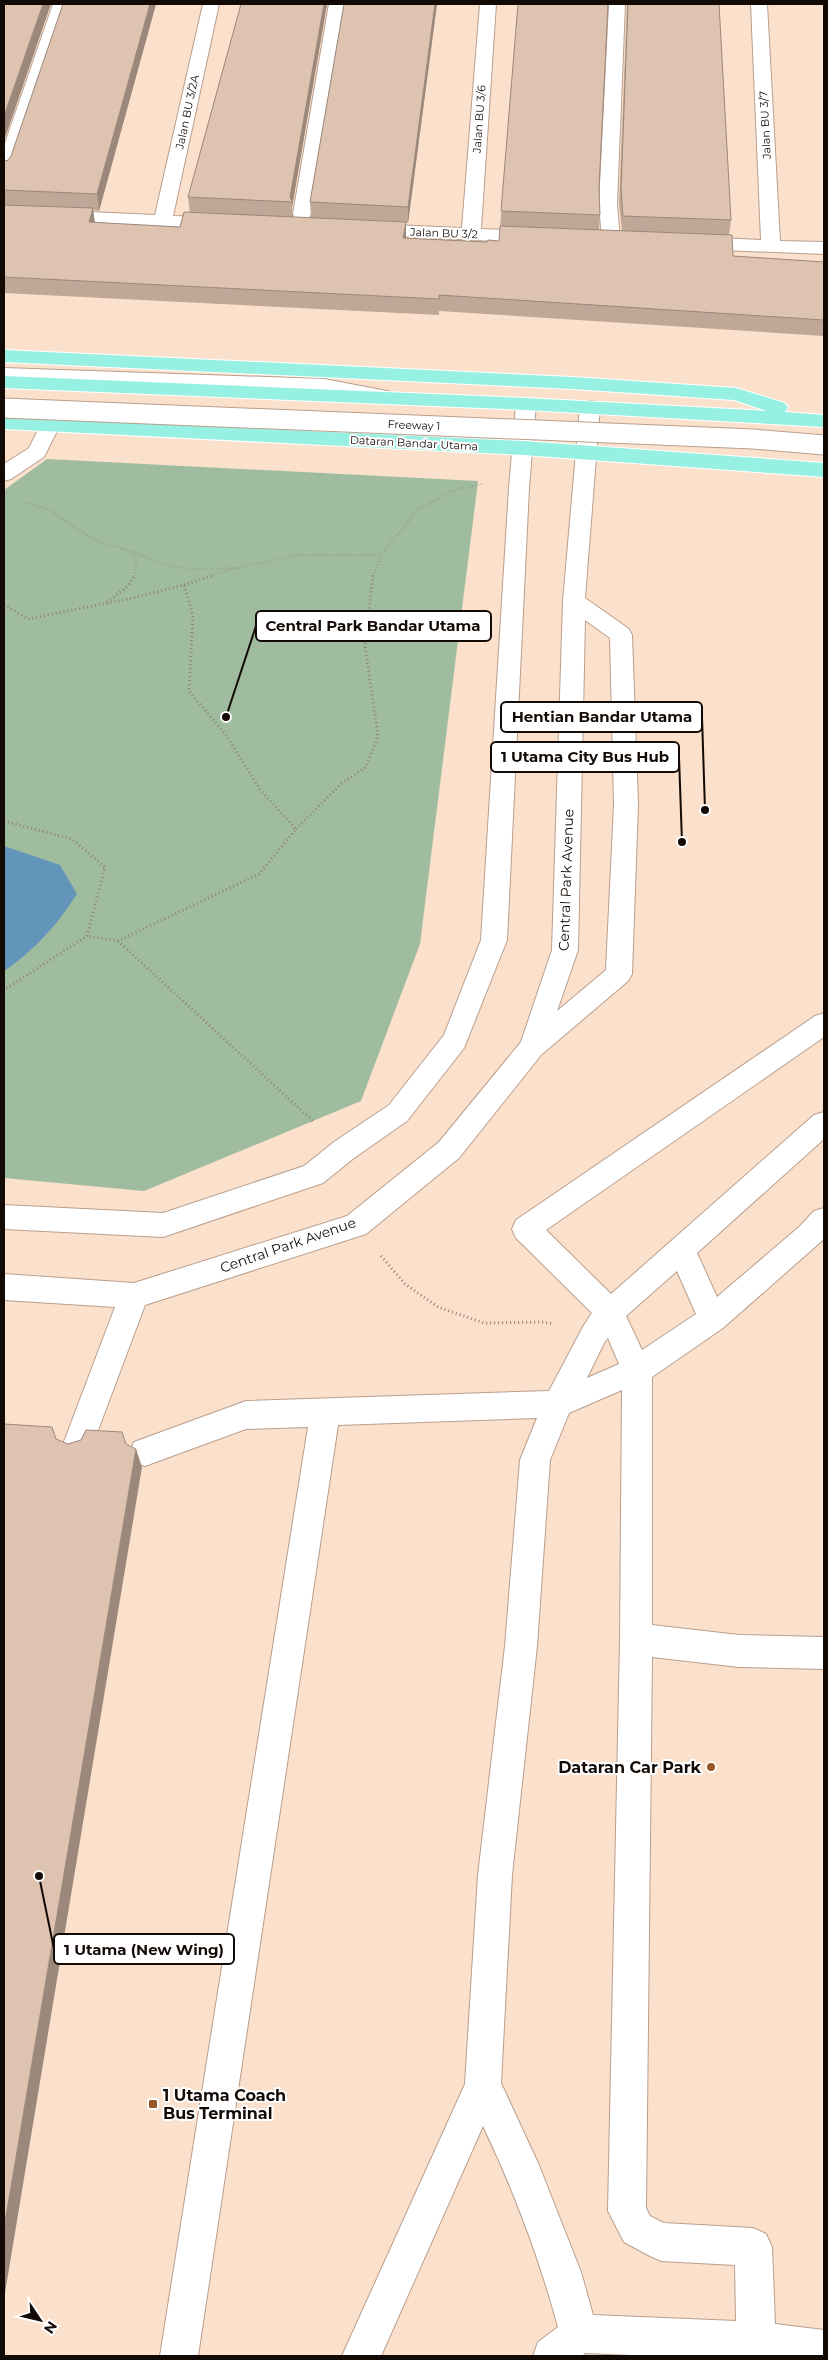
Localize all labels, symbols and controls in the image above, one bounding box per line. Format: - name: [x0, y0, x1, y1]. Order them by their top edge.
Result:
- street label: Jalan BU 3/2A: [172, 73, 202, 151]
- street label: Jalan BU 3/6: [470, 84, 488, 154]
- street label: Jalan BU 3/7: [756, 91, 774, 160]
- street label: Jalan BU 3/2: [409, 225, 478, 241]
- street label: Freeway 1: [387, 417, 441, 433]
- street label: Dataran Bandar Utama: [350, 433, 478, 453]
- callout: Central Park Bandar Utama: [256, 611, 491, 641]
- text: Central Park Bandar Utama: [265, 616, 481, 635]
- callout: Hentian Bandar Utama: [501, 702, 702, 732]
- text: Hentian Bandar Utama: [512, 707, 692, 726]
- callout: 1 Utama City Bus Hub: [491, 742, 679, 772]
- text: 1 Utama City Bus Hub: [501, 747, 669, 766]
- street label: Central Park Avenue: [555, 809, 577, 951]
- street label: Central Park Avenue: [218, 1213, 358, 1277]
- place label: Dataran Car Park: [558, 1758, 702, 1777]
- marker: Dataran Car Park: [705, 1761, 717, 1773]
- callout: 1 Utama (New Wing): [54, 1934, 234, 1964]
- text: 1 Utama (New Wing): [64, 1940, 224, 1959]
- place label: 1 Utama Coach Bus Terminal: [163, 2086, 286, 2123]
- marker: 1 Utama Coach Bus Terminal: [147, 2098, 159, 2110]
- north arrow: [15, 2295, 65, 2345]
- text: N: [40, 2318, 61, 2337]

